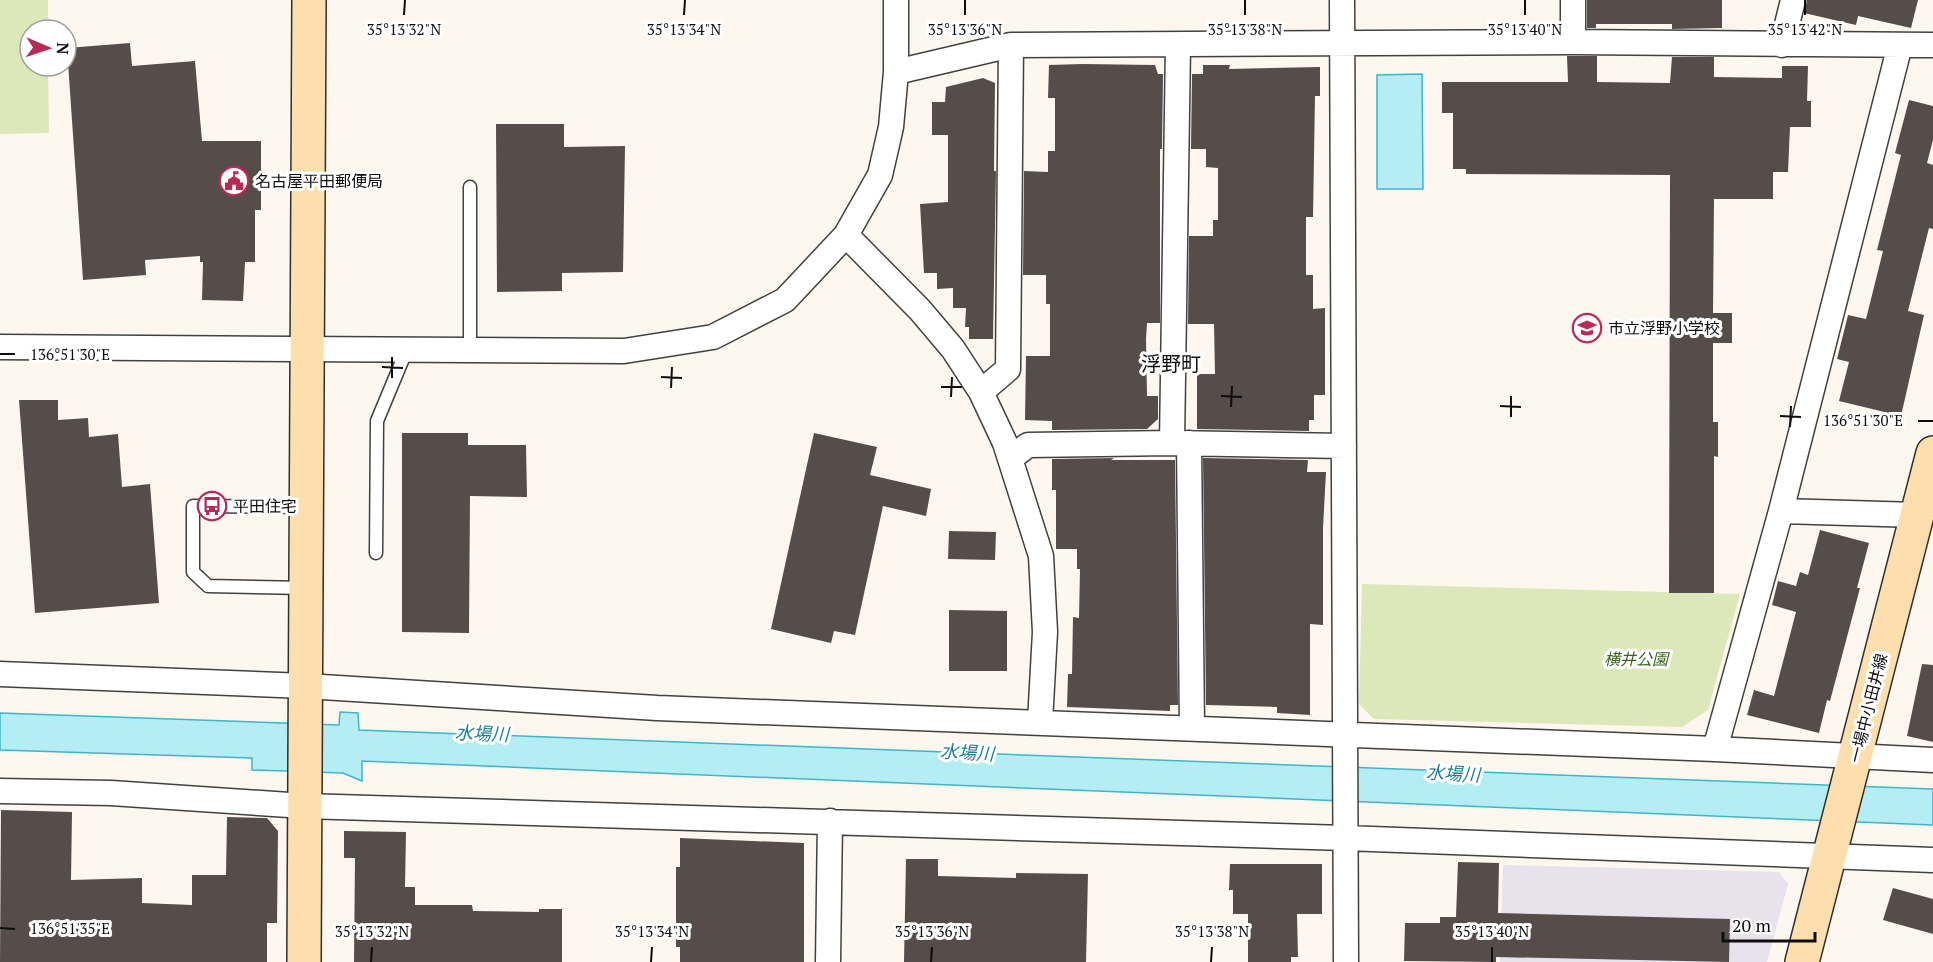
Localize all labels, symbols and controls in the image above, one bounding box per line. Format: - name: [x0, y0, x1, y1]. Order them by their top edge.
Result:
- north arrow: [18, 18, 78, 78]
- text: 35°13'32"N: [367, 19, 441, 39]
- text: 35°13'34"N: [647, 19, 721, 39]
- text: 35°13'36"N: [928, 19, 1002, 39]
- text: 35°13'38"N: [1208, 19, 1282, 39]
- text: 35°13'40"N: [1488, 19, 1562, 39]
- text: 35°13'42"N: [1768, 19, 1842, 39]
- text: N: [52, 42, 74, 55]
- public building icon: 名古屋平田郵便局: [218, 165, 250, 197]
- place label: 名古屋平田郵便局: [255, 170, 383, 192]
- school or university icon: 市立浮野小学校: [1571, 312, 1603, 344]
- place label: 市立浮野小学校: [1608, 317, 1720, 339]
- text: 136°51'30"E: [30, 344, 110, 364]
- district label: 浮野町: [1141, 350, 1201, 377]
- text: 136°51'30"E: [1823, 410, 1903, 430]
- bus stop icon: 平田住宅: [196, 490, 228, 522]
- place label: 平田住宅: [233, 495, 297, 517]
- park label: 横井公園: [1604, 648, 1670, 670]
- street label: 一場中小田井線: [1844, 651, 1892, 765]
- water label: 水場川: [455, 720, 511, 746]
- water label: 水場川: [939, 739, 997, 766]
- water label: 水場川: [1425, 760, 1483, 787]
- scale bar: [1723, 905, 1814, 943]
- text: 20 m: [1732, 913, 1772, 937]
- text: 136°51'35"E: [30, 918, 110, 938]
- text: 35°13'32"N: [335, 921, 409, 941]
- text: 35°13'34"N: [615, 921, 689, 941]
- text: 35°13'36"N: [895, 921, 969, 941]
- text: 35°13'38"N: [1175, 921, 1249, 941]
- text: 35°13'40"N: [1455, 921, 1529, 941]

